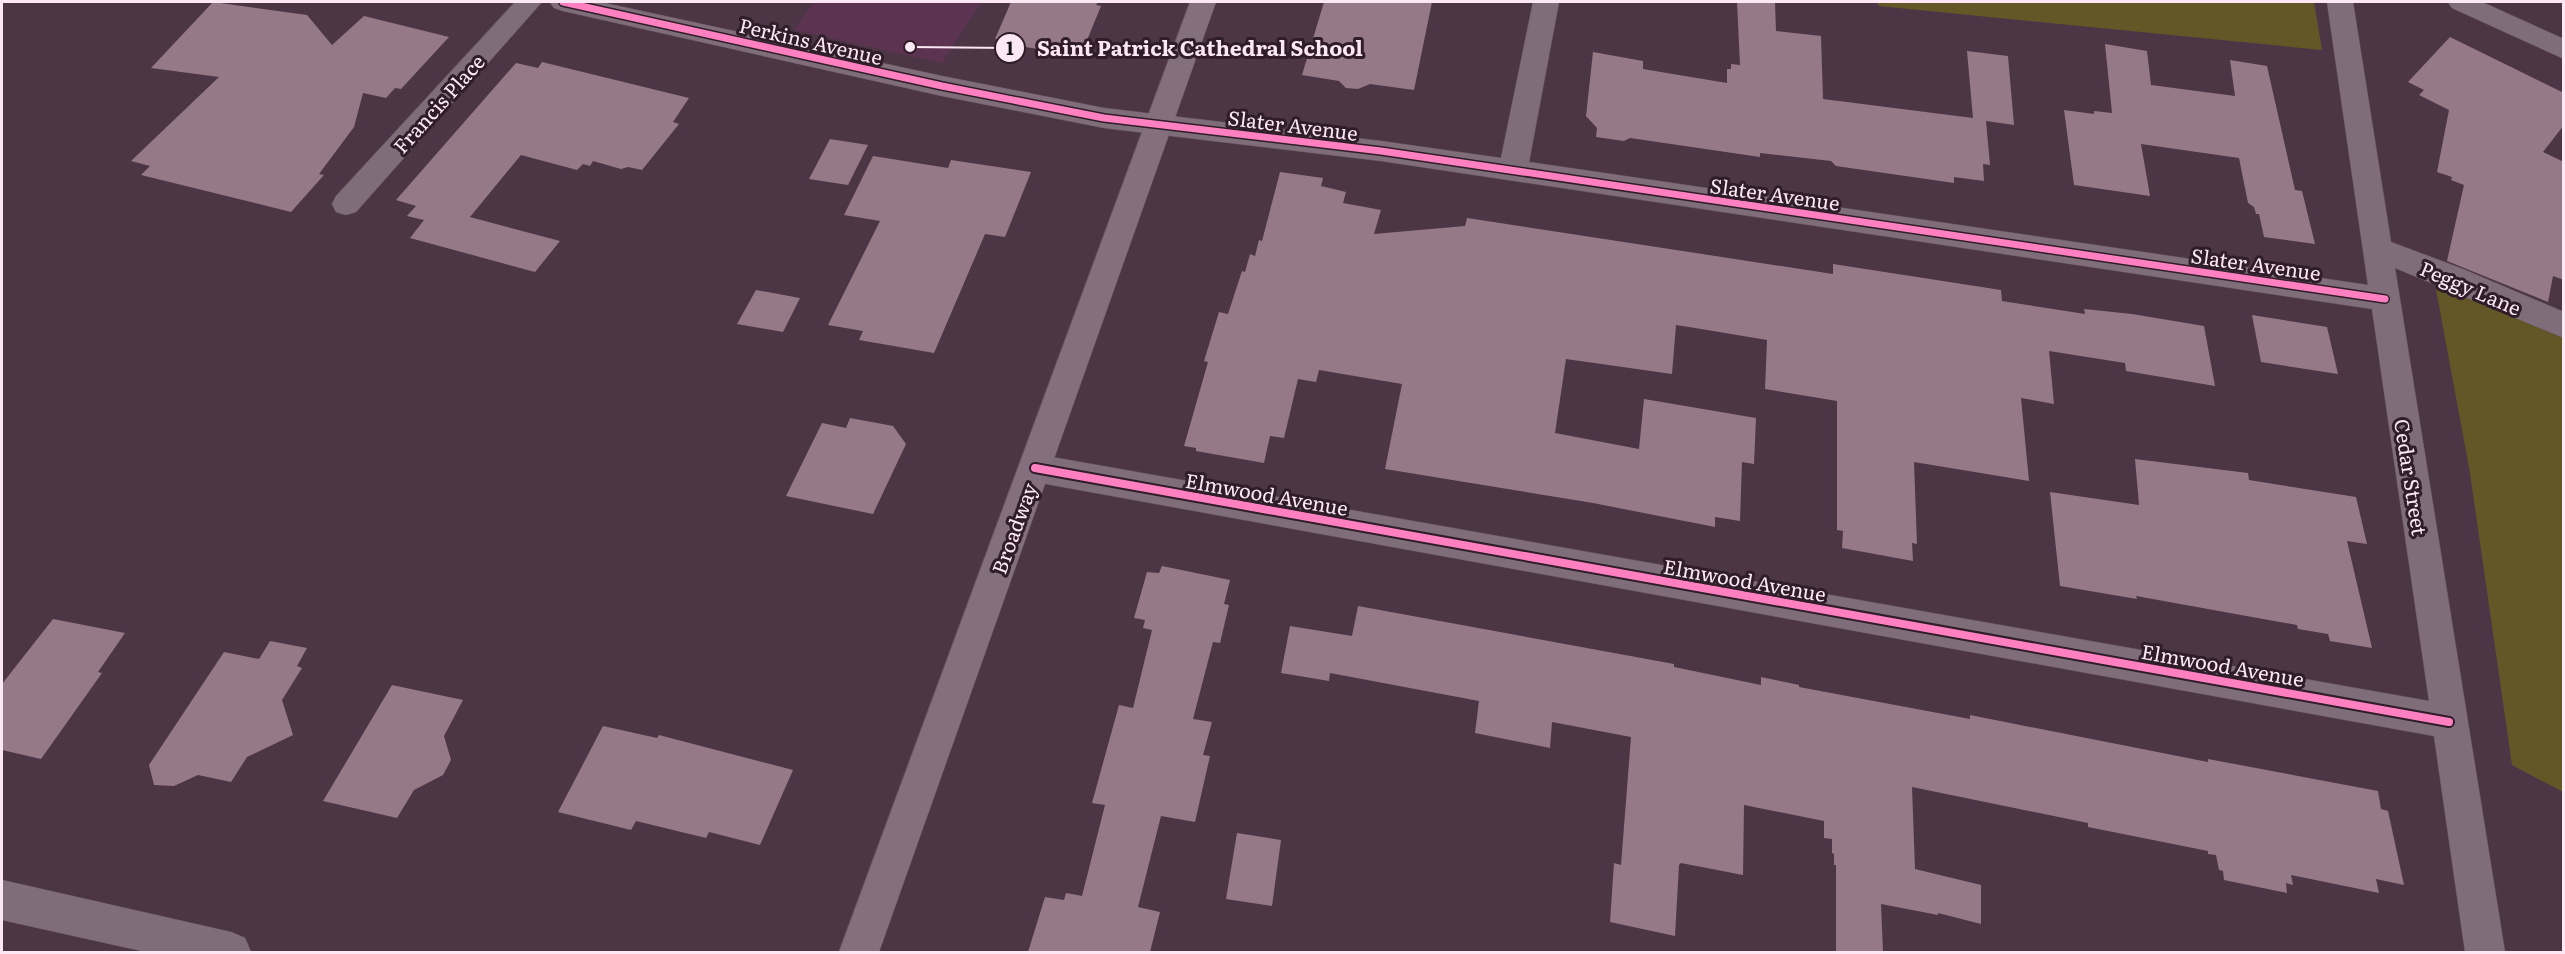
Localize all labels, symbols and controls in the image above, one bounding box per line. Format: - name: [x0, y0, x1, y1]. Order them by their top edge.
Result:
- street label: Perkins Avenue: [736, 9, 886, 71]
- callout: Saint Patrick Cathedral School: [995, 29, 1374, 68]
- text: Saint Patrick Cathedral School: [1037, 31, 1363, 62]
- text: 1: [1006, 34, 1014, 61]
- street label: Francis Place: [385, 47, 491, 159]
- street label: Slater Avenue: [1226, 101, 1360, 147]
- street label: Slater Avenue: [1708, 169, 1842, 217]
- street label: Slater Avenue: [2189, 239, 2323, 287]
- street label: Peggy Lane: [2416, 252, 2526, 322]
- street label: Cedar Street: [2388, 416, 2436, 538]
- street label: Elmwood Avenue: [1183, 464, 1351, 522]
- street label: Broadway: [983, 478, 1044, 578]
- street label: Elmwood Avenue: [1661, 550, 1829, 608]
- street label: Elmwood Avenue: [2139, 635, 2307, 693]

